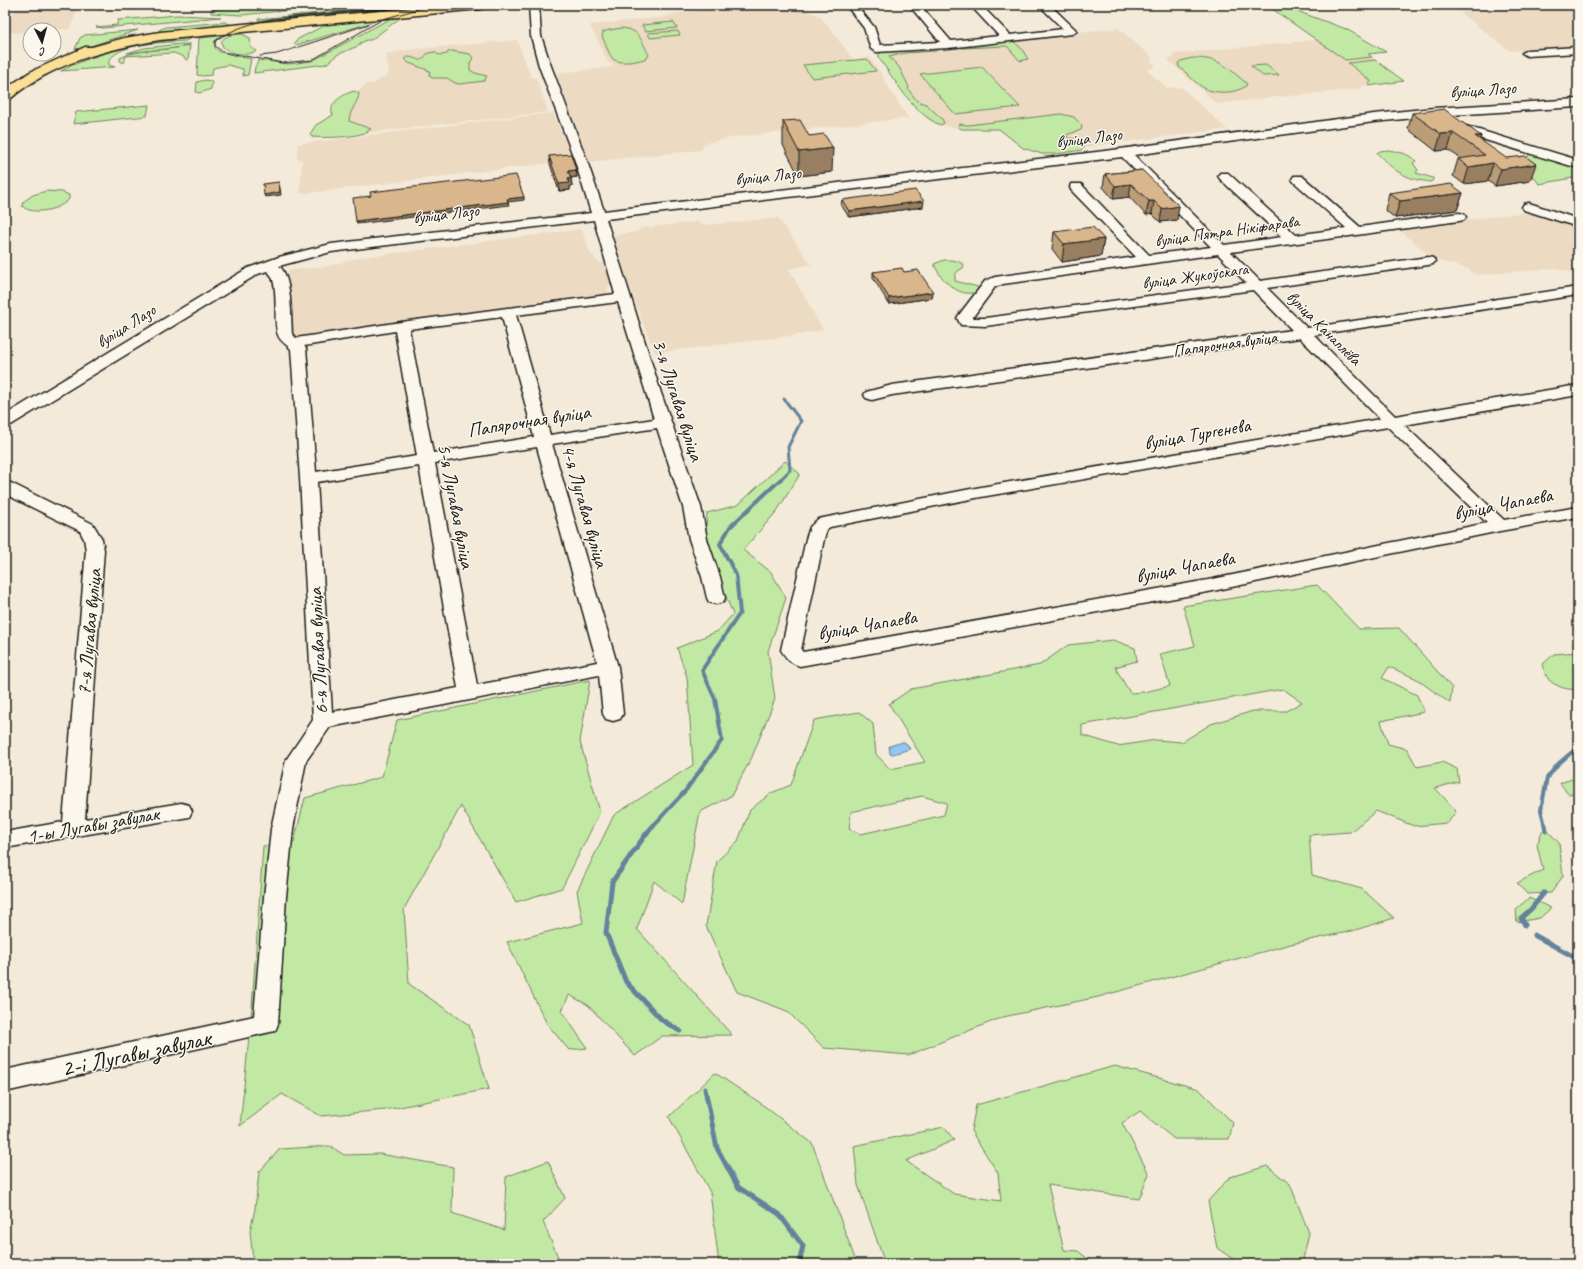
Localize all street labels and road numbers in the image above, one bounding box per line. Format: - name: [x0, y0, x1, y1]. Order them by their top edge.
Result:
- street label: вуліца Лазо: [1449, 77, 1518, 104]
- street label: вуліца Лазо: [1055, 123, 1124, 153]
- street label: вуліца Лазо: [734, 162, 803, 191]
- street label: вуліца Лазо: [412, 199, 481, 229]
- street label: вуліца Пятра Нікіфарава: [1154, 210, 1302, 252]
- street label: вуліца Жукоўскага: [1141, 258, 1250, 294]
- street label: вуліца Канаплёва: [1282, 286, 1367, 371]
- street label: вуліца Лазо: [92, 299, 161, 353]
- street label: Папярочная вуліца: [1171, 326, 1280, 362]
- street label: 3-я Лугавая вуліца: [647, 336, 710, 465]
- street label: Папярочная вуліца: [466, 399, 593, 443]
- street label: вуліца Тургенева: [1142, 412, 1254, 456]
- street label: 5-я Лугавая вуліца: [432, 441, 481, 572]
- street label: 4-я Лугавая вуліца: [556, 442, 615, 572]
- street label: вуліца Чапаева: [1452, 482, 1556, 526]
- street label: вуліца Чапаева: [1134, 545, 1238, 589]
- street label: 7-я Лугавая вуліца: [71, 567, 107, 696]
- street label: 6-я Лугавая вуліца: [302, 586, 334, 715]
- street label: вуліца Чапаева: [816, 604, 920, 646]
- street label: 1-ы Лугавы завулак: [25, 801, 163, 850]
- street label: 2-і Лугавы завулак: [59, 1022, 216, 1084]

